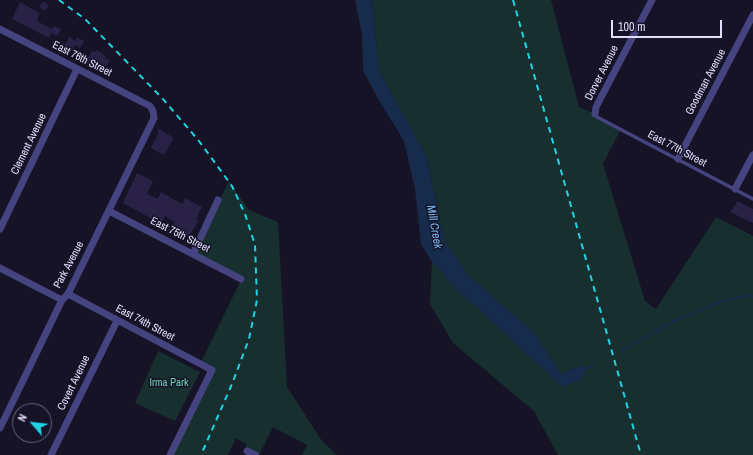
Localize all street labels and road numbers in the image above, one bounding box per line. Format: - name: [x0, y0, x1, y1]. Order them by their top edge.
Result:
- street label: East 76th Street: [50, 38, 114, 80]
- street label: Dorver Avenue: [582, 43, 622, 103]
- street label: Goodman Avenue: [683, 47, 729, 117]
- street label: Clement Avenue: [8, 111, 50, 177]
- street label: East 77th Street: [645, 128, 709, 170]
- street label: East 75th Street: [148, 214, 212, 256]
- street label: Park Avenue: [51, 239, 87, 291]
- street label: East 74th Street: [113, 302, 177, 344]
- street label: Covert Avenue: [55, 353, 93, 413]

